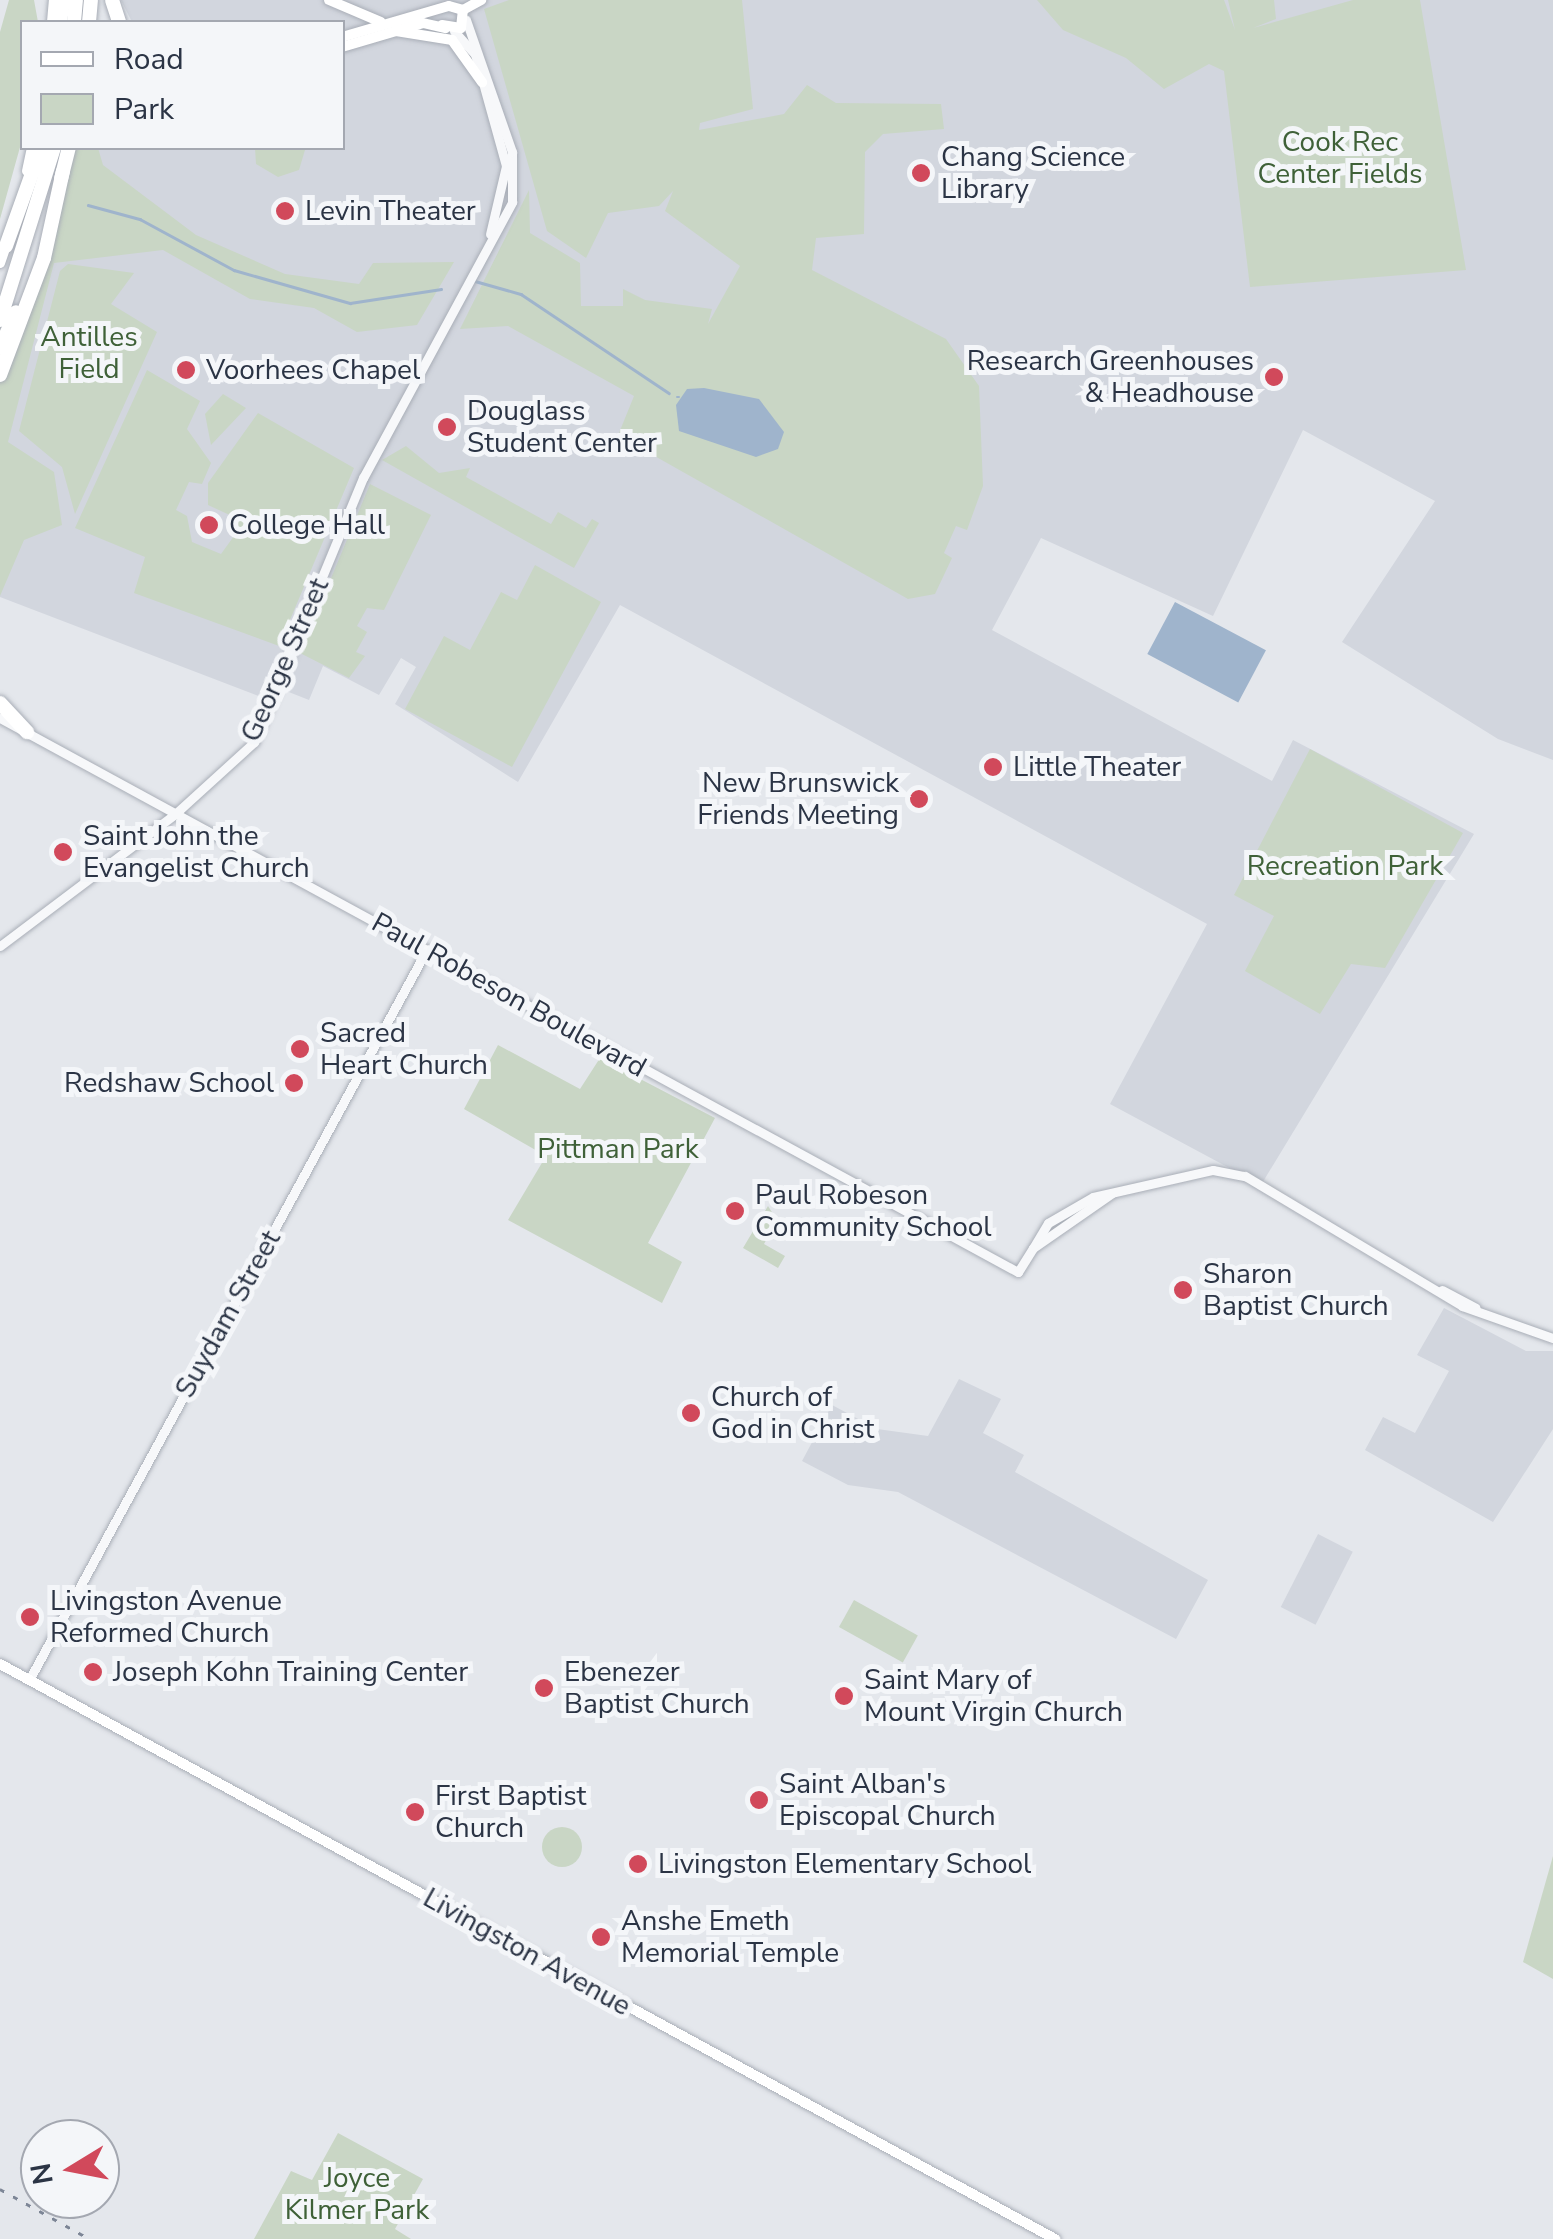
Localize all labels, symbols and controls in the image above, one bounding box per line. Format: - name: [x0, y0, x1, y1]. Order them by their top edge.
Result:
- legend: [20, 20, 345, 150]
- text: Road: [114, 39, 184, 80]
- text: Park: [114, 89, 174, 130]
- park label: Cook Rec Center Fields: [1257, 125, 1423, 191]
- place label: Chang Science Library: [941, 140, 1125, 206]
- marker: Chang Science Library: [910, 162, 932, 184]
- place label: Levin Theater: [305, 194, 476, 228]
- marker: Levin Theater: [274, 200, 296, 222]
- park label: Antilles Field: [40, 320, 138, 386]
- place label: Research Greenhouses & Headhouse: [967, 344, 1254, 410]
- place label: Voorhees Chapel: [206, 353, 420, 387]
- marker: Voorhees Chapel: [175, 359, 197, 381]
- marker: Research Greenhouses & Headhouse: [1263, 366, 1285, 388]
- place label: Douglass Student Center: [467, 394, 657, 460]
- marker: Douglass Student Center: [436, 416, 458, 438]
- place label: College Hall: [229, 508, 385, 542]
- marker: College Hall: [198, 514, 220, 536]
- street label: George Street: [234, 573, 336, 747]
- place label: Little Theater: [1013, 750, 1181, 784]
- marker: Little Theater: [982, 756, 1004, 778]
- place label: New Brunswick Friends Meeting: [697, 766, 899, 832]
- marker: New Brunswick Friends Meeting: [908, 788, 930, 810]
- place label: Saint John the Evangelist Church: [83, 819, 310, 885]
- marker: Saint John the Evangelist Church: [52, 841, 74, 863]
- park label: Recreation Park: [1247, 849, 1443, 883]
- street label: Paul Robeson Boulevard: [366, 905, 652, 1085]
- place label: Sacred Heart Church: [320, 1016, 488, 1082]
- marker: Sacred Heart Church: [289, 1038, 311, 1060]
- place label: Redshaw School: [64, 1066, 274, 1100]
- marker: Redshaw School: [283, 1072, 305, 1094]
- park label: Pittman Park: [537, 1132, 699, 1166]
- place label: Paul Robeson Community School: [755, 1178, 992, 1244]
- marker: Paul Robeson Community School: [724, 1200, 746, 1222]
- street label: Suydam Street: [168, 1225, 288, 1403]
- place label: Sharon Baptist Church: [1203, 1257, 1389, 1323]
- marker: Sharon Baptist Church: [1172, 1279, 1194, 1301]
- place label: Church of God in Christ: [711, 1380, 874, 1446]
- marker: Church of God in Christ: [680, 1402, 702, 1424]
- place label: Livingston Avenue Reformed Church: [50, 1584, 282, 1650]
- marker: Livingston Avenue Reformed Church: [19, 1606, 41, 1628]
- place label: Joseph Kohn Training Center: [113, 1655, 468, 1689]
- place label: Ebenezer Baptist Church: [564, 1655, 750, 1721]
- marker: Joseph Kohn Training Center: [82, 1661, 104, 1683]
- place label: Saint Mary of Mount Virgin Church: [864, 1663, 1123, 1729]
- marker: Ebenezer Baptist Church: [533, 1677, 555, 1699]
- marker: Saint Mary of Mount Virgin Church: [833, 1685, 855, 1707]
- place label: Saint Alban's Episcopal Church: [779, 1767, 996, 1833]
- place label: First Baptist Church: [435, 1779, 586, 1845]
- marker: Saint Alban's Episcopal Church: [748, 1789, 770, 1811]
- marker: First Baptist Church: [404, 1801, 426, 1823]
- place label: Livingston Elementary School: [658, 1847, 1031, 1881]
- marker: Livingston Elementary School: [627, 1853, 649, 1875]
- street label: Livingston Avenue: [417, 1881, 637, 2023]
- place label: Anshe Emeth Memorial Temple: [621, 1904, 839, 1970]
- marker: Anshe Emeth Memorial Temple: [590, 1926, 612, 1948]
- north arrow: [20, 2119, 120, 2219]
- text: N: [22, 2160, 63, 2187]
- park label: Joyce Kilmer Park: [285, 2161, 429, 2227]

